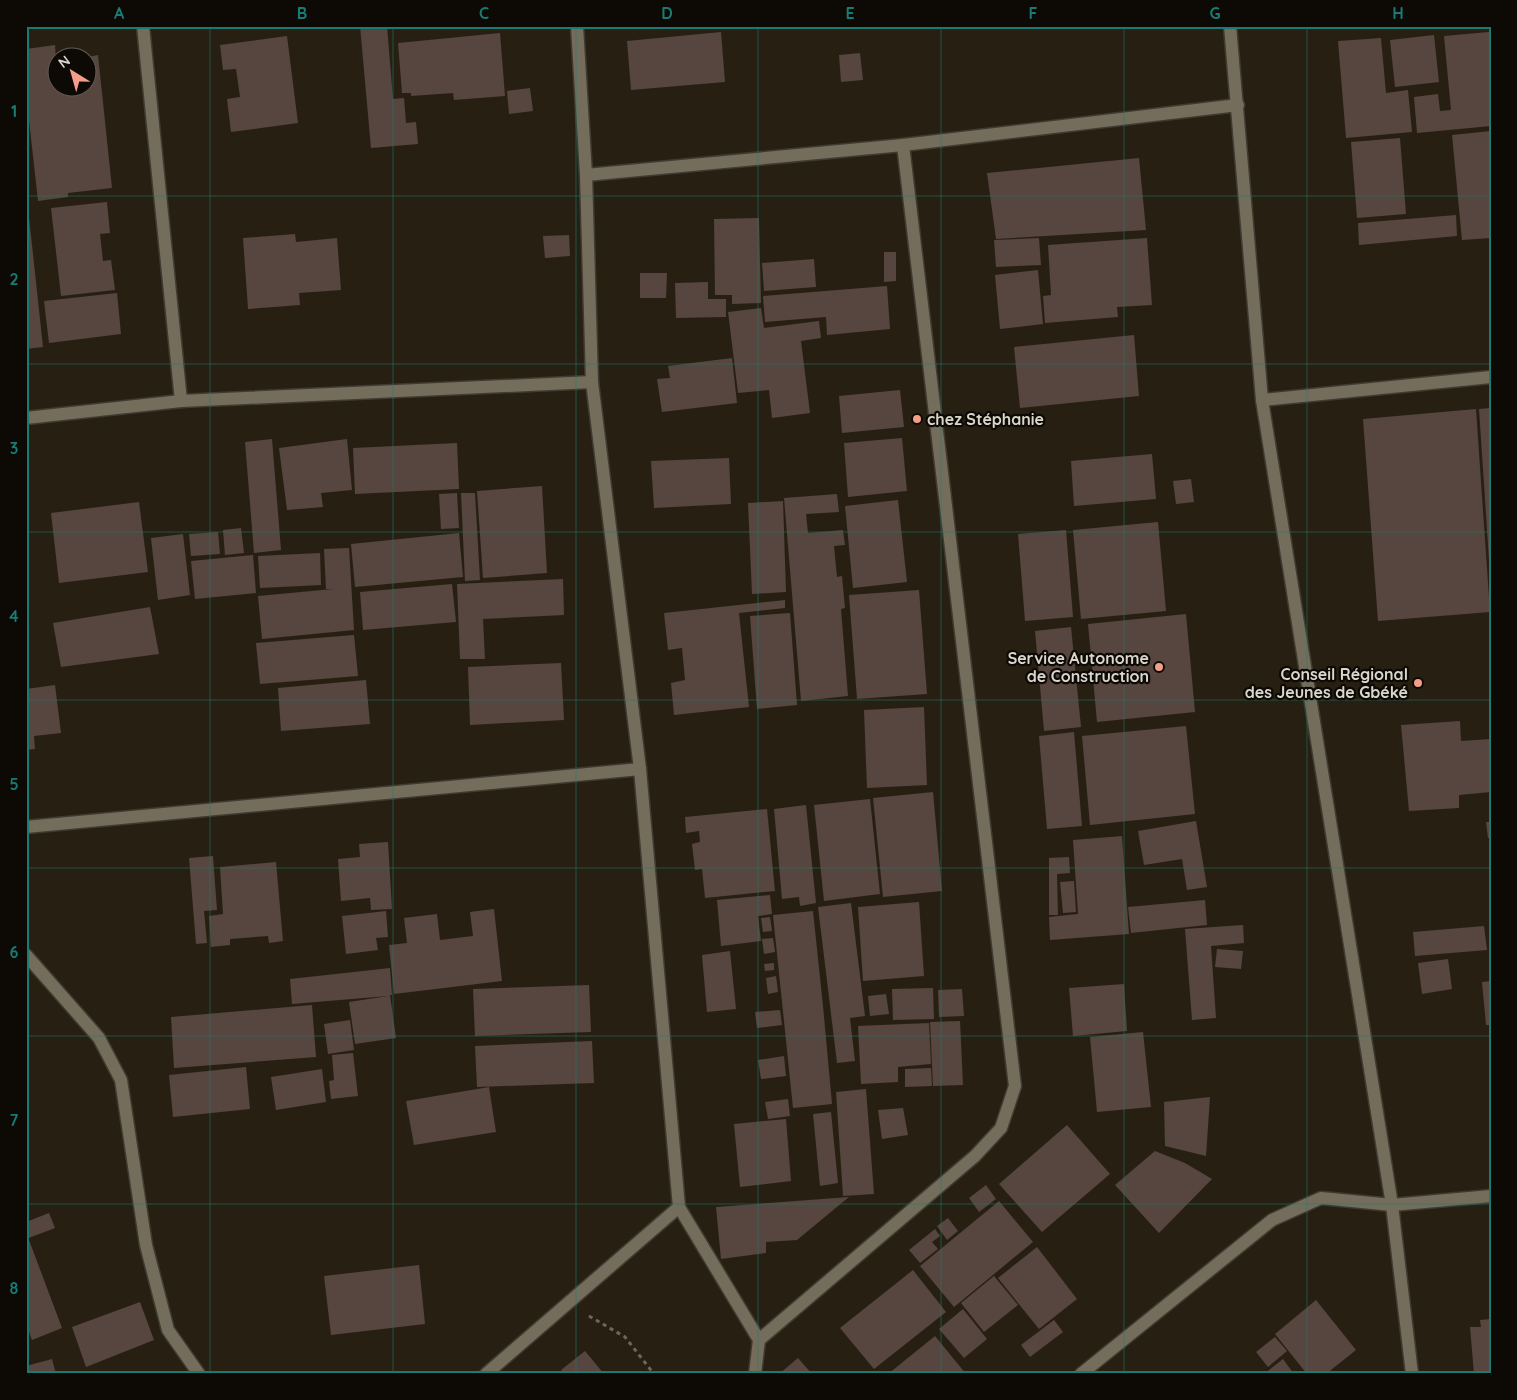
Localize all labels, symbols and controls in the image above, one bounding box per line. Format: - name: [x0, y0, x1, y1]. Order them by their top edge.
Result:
- text: A: [114, 3, 125, 23]
- text: B: [297, 3, 307, 23]
- text: C: [479, 3, 489, 23]
- text: D: [661, 3, 673, 23]
- text: E: [845, 3, 855, 23]
- text: F: [1029, 3, 1038, 23]
- text: G: [1209, 3, 1221, 23]
- text: H: [1392, 3, 1404, 23]
- north arrow: [48, 48, 98, 98]
- text: N: [55, 51, 74, 72]
- text: 1: [11, 101, 17, 121]
- text: 2: [9, 269, 19, 289]
- place label: chez Stéphanie: [927, 409, 1044, 429]
- marker: chez Stéphanie: [911, 413, 923, 425]
- text: 3: [10, 438, 18, 458]
- text: 4: [9, 606, 19, 626]
- place label: Service Autonome de Construction: [1008, 648, 1149, 686]
- marker: Service Autonome de Construction: [1153, 661, 1165, 673]
- place label: Conseil Régional des Jeunes de Gbéké: [1245, 664, 1408, 702]
- marker: Conseil Régional des Jeunes de Gbéké: [1412, 677, 1424, 689]
- text: 5: [9, 774, 19, 794]
- text: 6: [10, 942, 19, 962]
- text: 7: [10, 1110, 19, 1130]
- text: 8: [10, 1278, 19, 1298]

